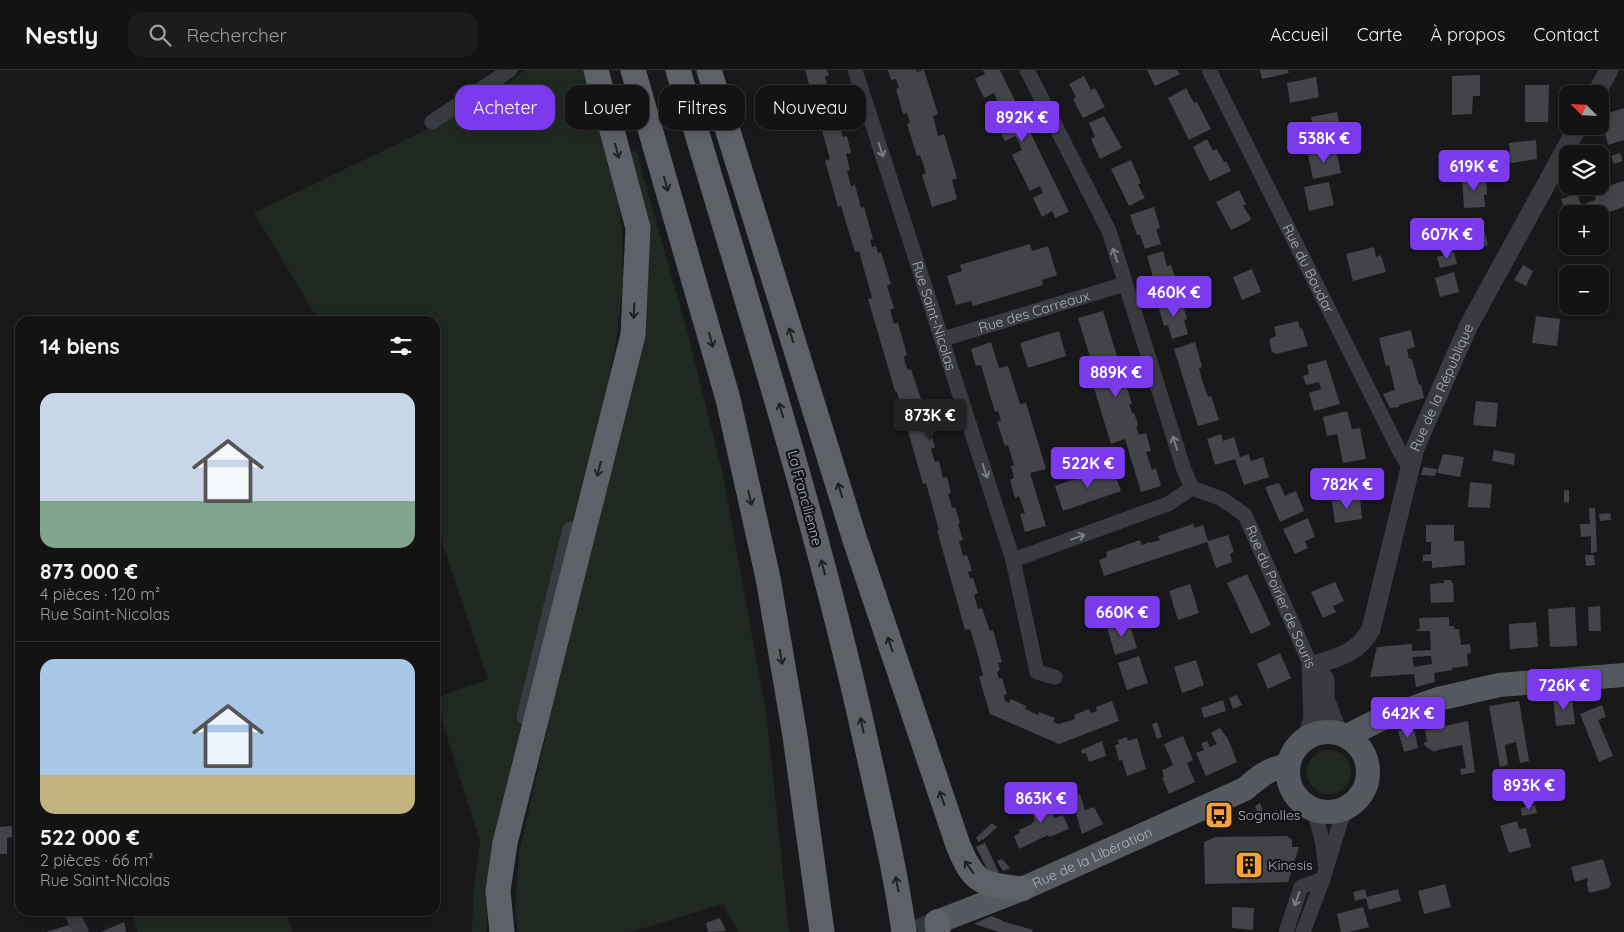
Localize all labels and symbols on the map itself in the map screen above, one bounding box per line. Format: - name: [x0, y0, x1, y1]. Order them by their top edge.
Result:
- north arrow: [1559, 85, 1609, 135]
- pin: 892K €: [981, 100, 1063, 143]
- pin: 538K €: [1283, 122, 1365, 164]
- one-way arrow: [877, 141, 886, 157]
- one-way arrow: [613, 143, 623, 159]
- pin: 619K €: [1433, 150, 1515, 192]
- one-way arrow: [661, 176, 671, 192]
- pin: 607K €: [1406, 218, 1488, 260]
- street label: Rue du Boudar: [1278, 221, 1338, 317]
- one-way arrow: [1110, 247, 1120, 263]
- street label: Rue Saint-Nicolas: [908, 259, 960, 373]
- pin: 460K €: [1133, 276, 1215, 318]
- street label: Rue des Carreaux: [976, 286, 1092, 337]
- one-way arrow: [629, 302, 639, 319]
- street label: Rue de la République: [1406, 321, 1477, 454]
- one-way arrow: [786, 327, 796, 343]
- one-way arrow: [706, 332, 716, 348]
- pin: 889K €: [1075, 356, 1157, 398]
- pin: 873K €: [889, 398, 971, 441]
- one-way arrow: [775, 403, 785, 419]
- one-way arrow: [1170, 436, 1179, 451]
- pin: 522K €: [1047, 446, 1129, 489]
- street label: La Francilienne: [784, 448, 826, 548]
- one-way arrow: [593, 461, 603, 477]
- one-way arrow: [980, 463, 990, 479]
- pin: 782K €: [1306, 468, 1388, 510]
- one-way arrow: [834, 482, 844, 498]
- one-way arrow: [746, 489, 755, 505]
- street label: Rue du Poirier de Souris: [1242, 522, 1320, 671]
- one-way arrow: [1069, 532, 1085, 541]
- one-way arrow: [818, 560, 827, 576]
- pin: 660K €: [1081, 596, 1163, 638]
- one-way arrow: [885, 637, 895, 653]
- one-way arrow: [777, 649, 787, 665]
- pin: 726K €: [1523, 668, 1605, 711]
- pin: 642K €: [1367, 696, 1449, 739]
- one-way arrow: [857, 718, 866, 734]
- pin: 893K €: [1488, 768, 1570, 811]
- pin: 863K €: [1000, 782, 1082, 824]
- one-way arrow: [937, 791, 947, 807]
- bus stop icon: Sognolles: [1204, 800, 1234, 830]
- place label: Sognolles: [1238, 806, 1300, 824]
- street label: Rue de la Libération: [1029, 823, 1155, 892]
- building icon: Kinesis: [1234, 850, 1264, 880]
- place label: Kinesis: [1268, 856, 1313, 874]
- one-way arrow: [964, 860, 974, 874]
- one-way arrow: [891, 876, 901, 892]
- one-way arrow: [1292, 891, 1302, 907]

